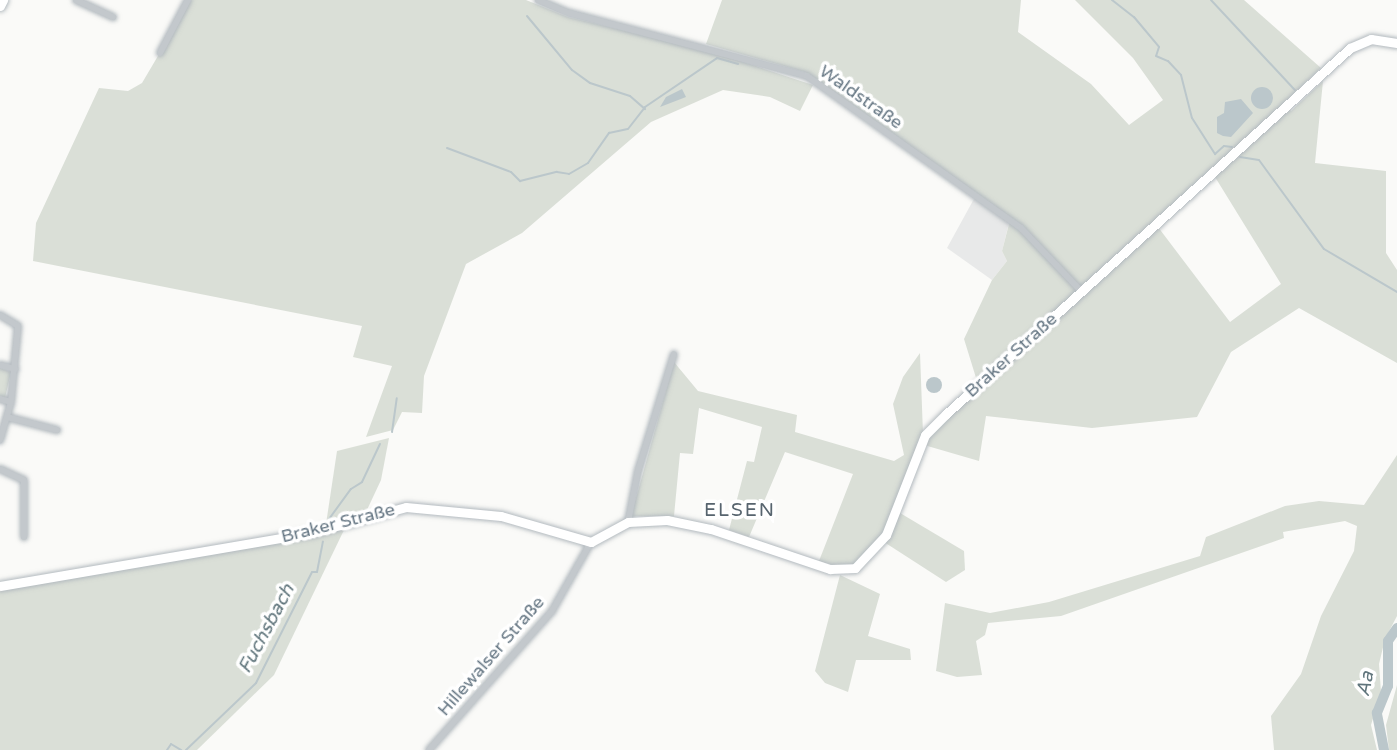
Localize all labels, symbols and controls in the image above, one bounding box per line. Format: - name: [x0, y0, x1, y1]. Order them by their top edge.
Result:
- street label: Waldstraße: [815, 60, 907, 134]
- street label: Braker Straße: [960, 308, 1062, 402]
- street label: Braker Straße: [279, 498, 397, 548]
- district label: ELSEN: [705, 500, 775, 522]
- water label: Fuchsbach: [234, 581, 300, 677]
- street label: Hillewalser Straße: [433, 592, 549, 720]
- water label: Aa: [1352, 669, 1380, 699]

